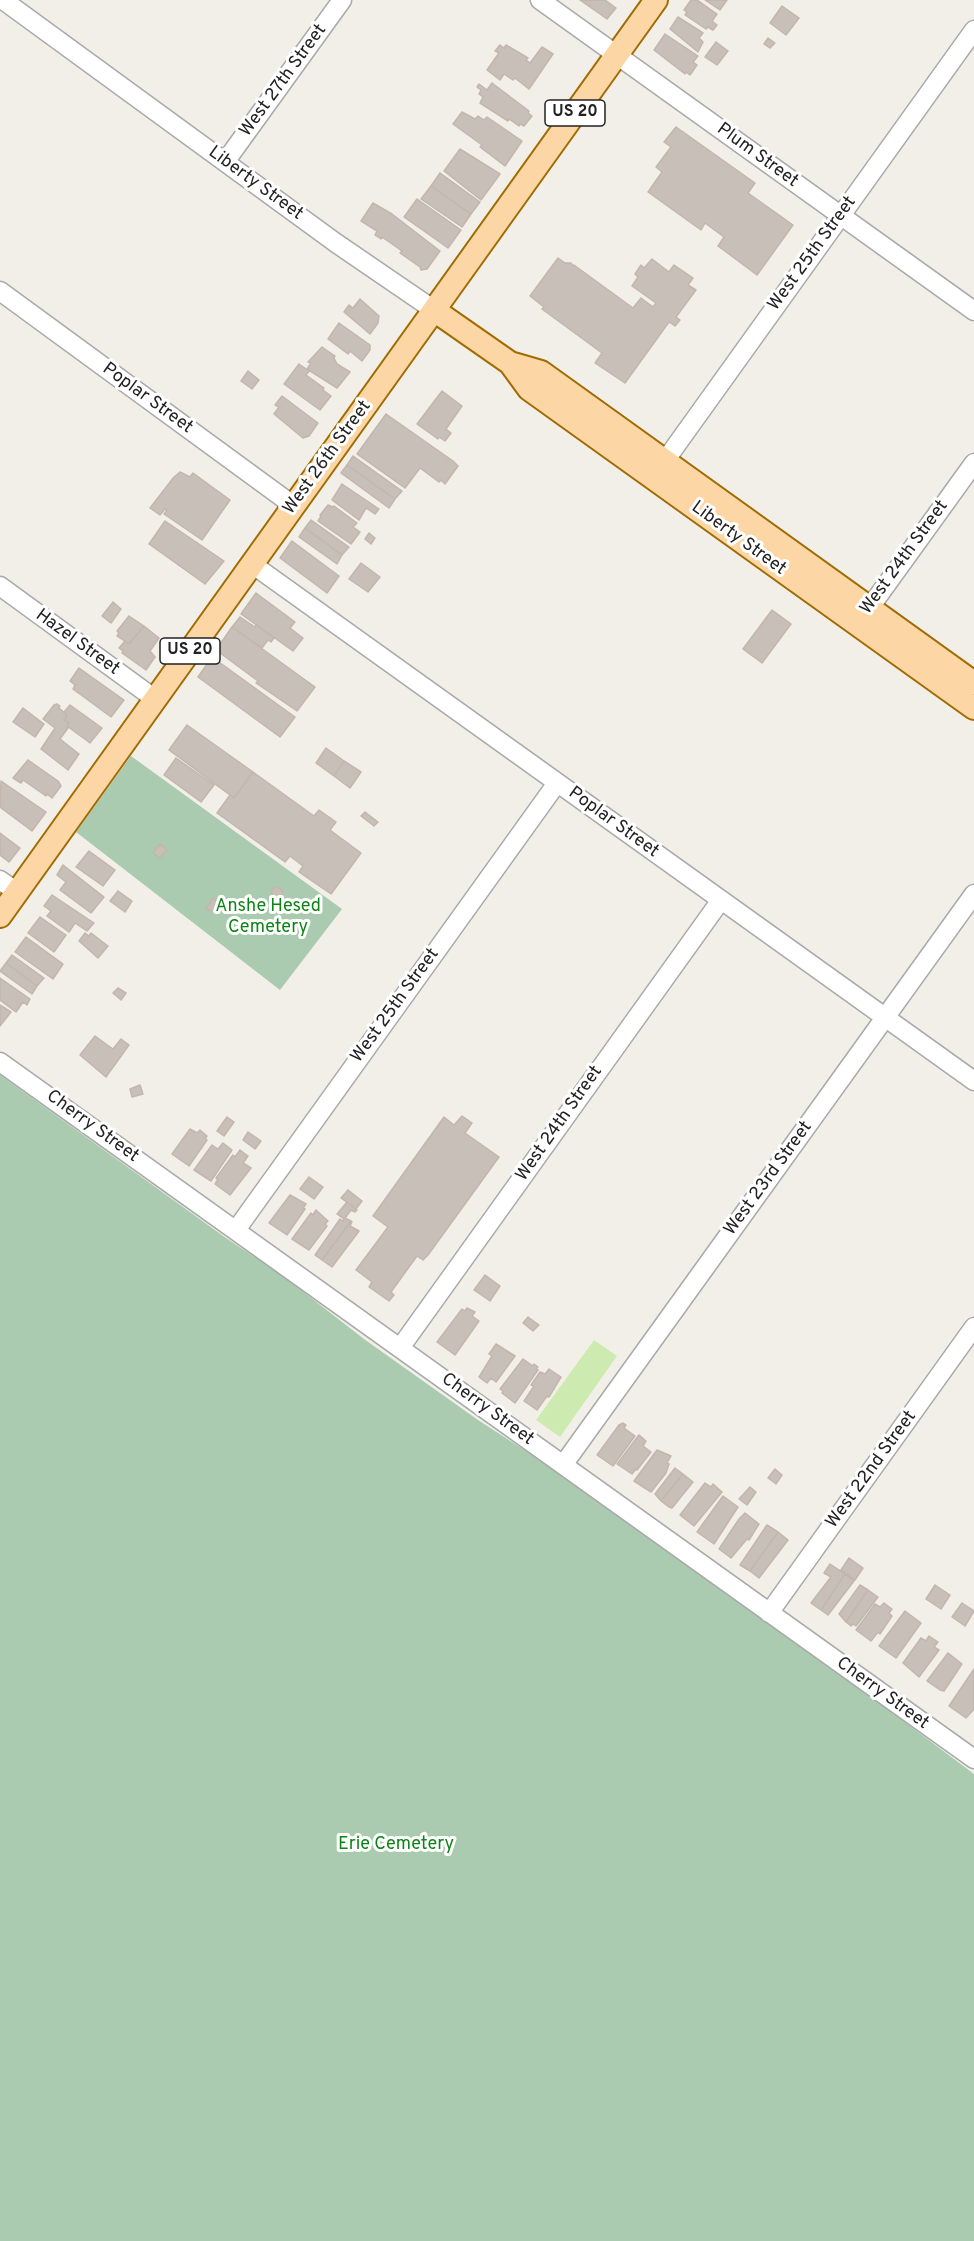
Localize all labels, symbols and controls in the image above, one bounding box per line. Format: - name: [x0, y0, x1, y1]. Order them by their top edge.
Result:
- street label: West 27th Street: [236, 21, 332, 141]
- road number: US 20: [545, 100, 605, 126]
- street label: Plum Street: [712, 119, 802, 193]
- street label: Liberty Street: [203, 142, 307, 226]
- street label: West 25th Street: [764, 193, 862, 315]
- street label: Poplar Street: [97, 359, 197, 439]
- street label: West 26th Street: [279, 397, 377, 519]
- street label: Liberty Street: [686, 497, 790, 581]
- street label: West 24th Street: [856, 497, 954, 619]
- street label: Hazel Street: [31, 605, 123, 681]
- road number: US 20: [160, 638, 220, 664]
- street label: Poplar Street: [563, 783, 663, 863]
- park label: Anshe Hesed Cemetery: [215, 896, 321, 938]
- street label: West 25th Street: [347, 945, 445, 1067]
- street label: West 24th Street: [512, 1062, 608, 1186]
- street label: Cherry Street: [41, 1086, 143, 1168]
- street label: West 23rd Street: [720, 1118, 818, 1240]
- street label: Cherry Street: [436, 1369, 538, 1451]
- street label: West 22nd Street: [822, 1407, 922, 1533]
- street label: Cherry Street: [831, 1653, 933, 1735]
- park label: Erie Cemetery: [338, 1834, 454, 1856]

